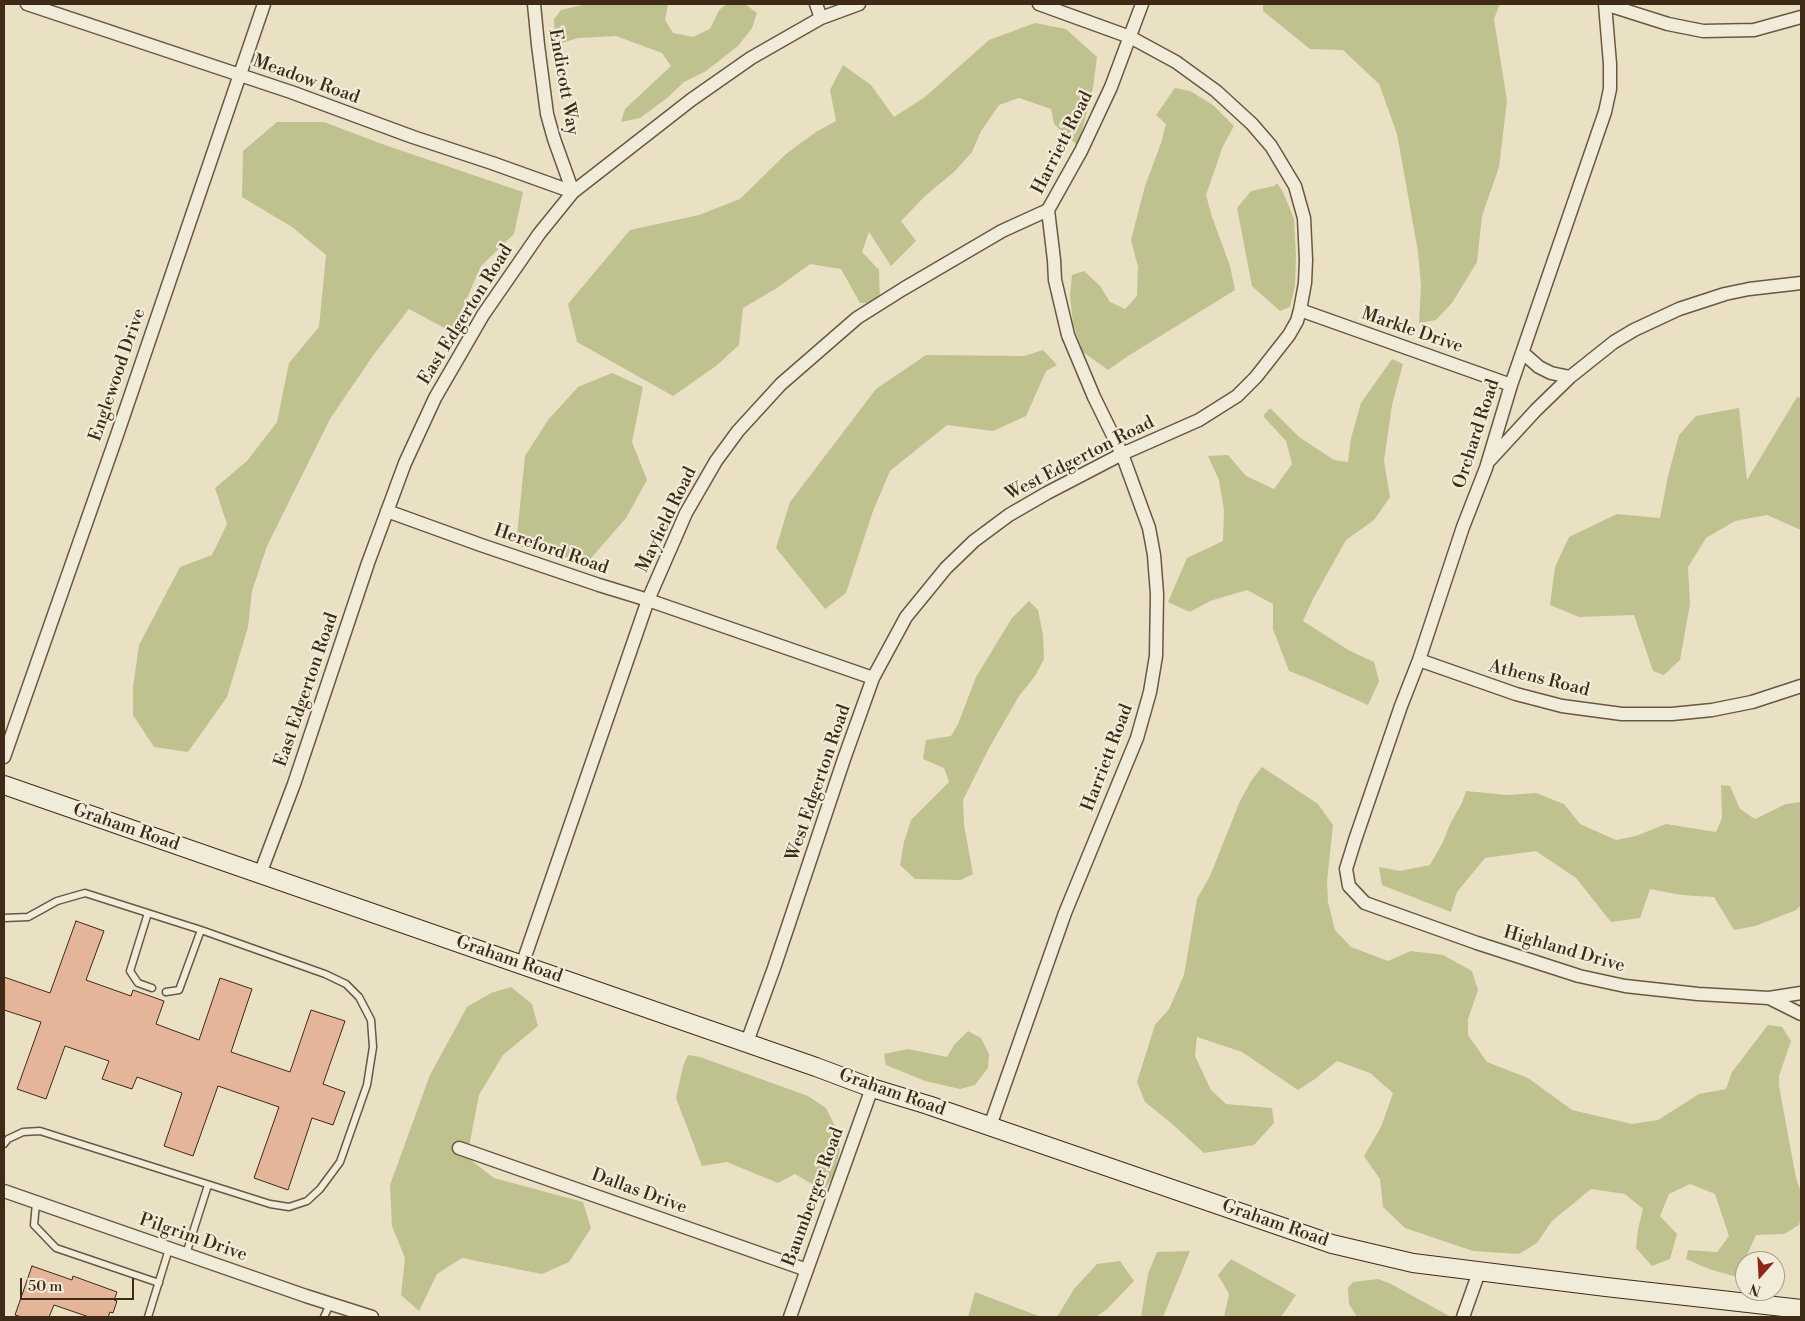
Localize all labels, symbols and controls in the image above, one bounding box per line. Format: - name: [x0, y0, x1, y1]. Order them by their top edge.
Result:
- street label: Endicott Way: [543, 27, 583, 137]
- street label: Meadow Road: [250, 51, 362, 109]
- street label: Harriett Road: [1028, 88, 1098, 198]
- street label: East Edgerton Road: [414, 241, 518, 389]
- street label: Markle Drive: [1358, 304, 1466, 358]
- street label: Englewood Drive: [85, 306, 151, 444]
- street label: Orchard Road: [1449, 377, 1505, 491]
- street label: West Edgerton Road: [1002, 412, 1158, 506]
- street label: Mayfield Road: [632, 464, 702, 576]
- street label: Hereford Road: [491, 520, 611, 580]
- street label: East Edgerton Road: [271, 610, 343, 770]
- street label: Athens Road: [1487, 656, 1591, 702]
- street label: Harriett Road: [1078, 701, 1138, 815]
- street label: West Edgerton Road: [782, 702, 856, 864]
- street label: Graham Road: [70, 800, 182, 856]
- street label: Highland Drive: [1501, 922, 1627, 978]
- street label: Graham Road: [453, 932, 565, 988]
- street label: Graham Road: [836, 1065, 948, 1121]
- street label: Baumberger Road: [779, 1125, 849, 1269]
- street label: Dallas Drive: [588, 1165, 690, 1219]
- street label: Graham Road: [1219, 1196, 1331, 1252]
- street label: Pilgrim Drive: [136, 1209, 250, 1267]
- north arrow: [1735, 1251, 1785, 1301]
- scale bar: [22, 1268, 136, 1300]
- text: 50 m: [28, 1277, 62, 1296]
- text: N: [1747, 1279, 1764, 1300]

